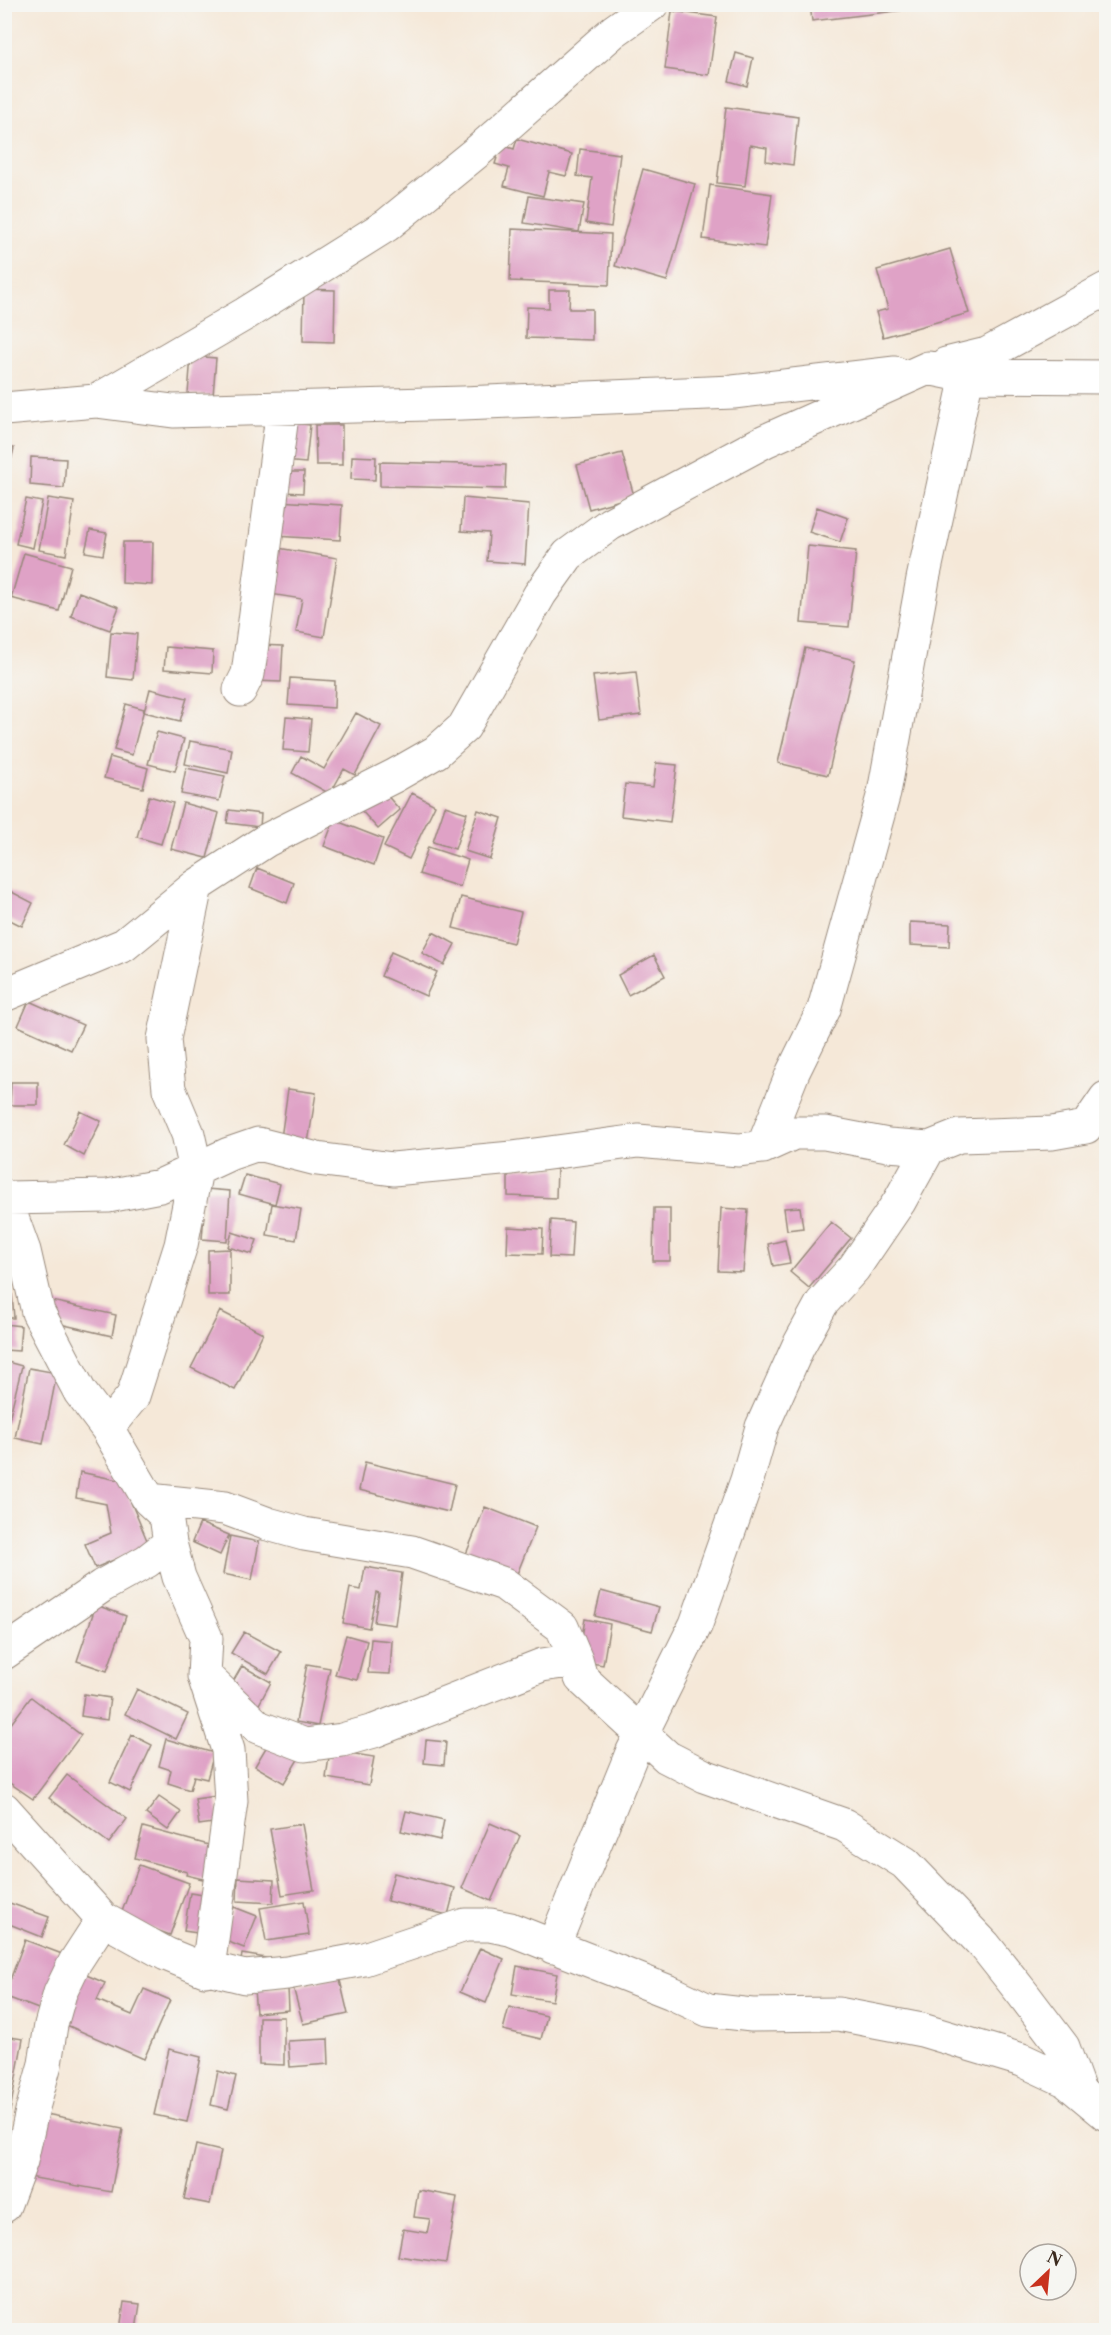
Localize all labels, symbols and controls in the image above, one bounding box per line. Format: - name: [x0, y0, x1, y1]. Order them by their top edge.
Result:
- north arrow: [1018, 2242, 1078, 2302]
- text: N: [1044, 2246, 1065, 2271]

